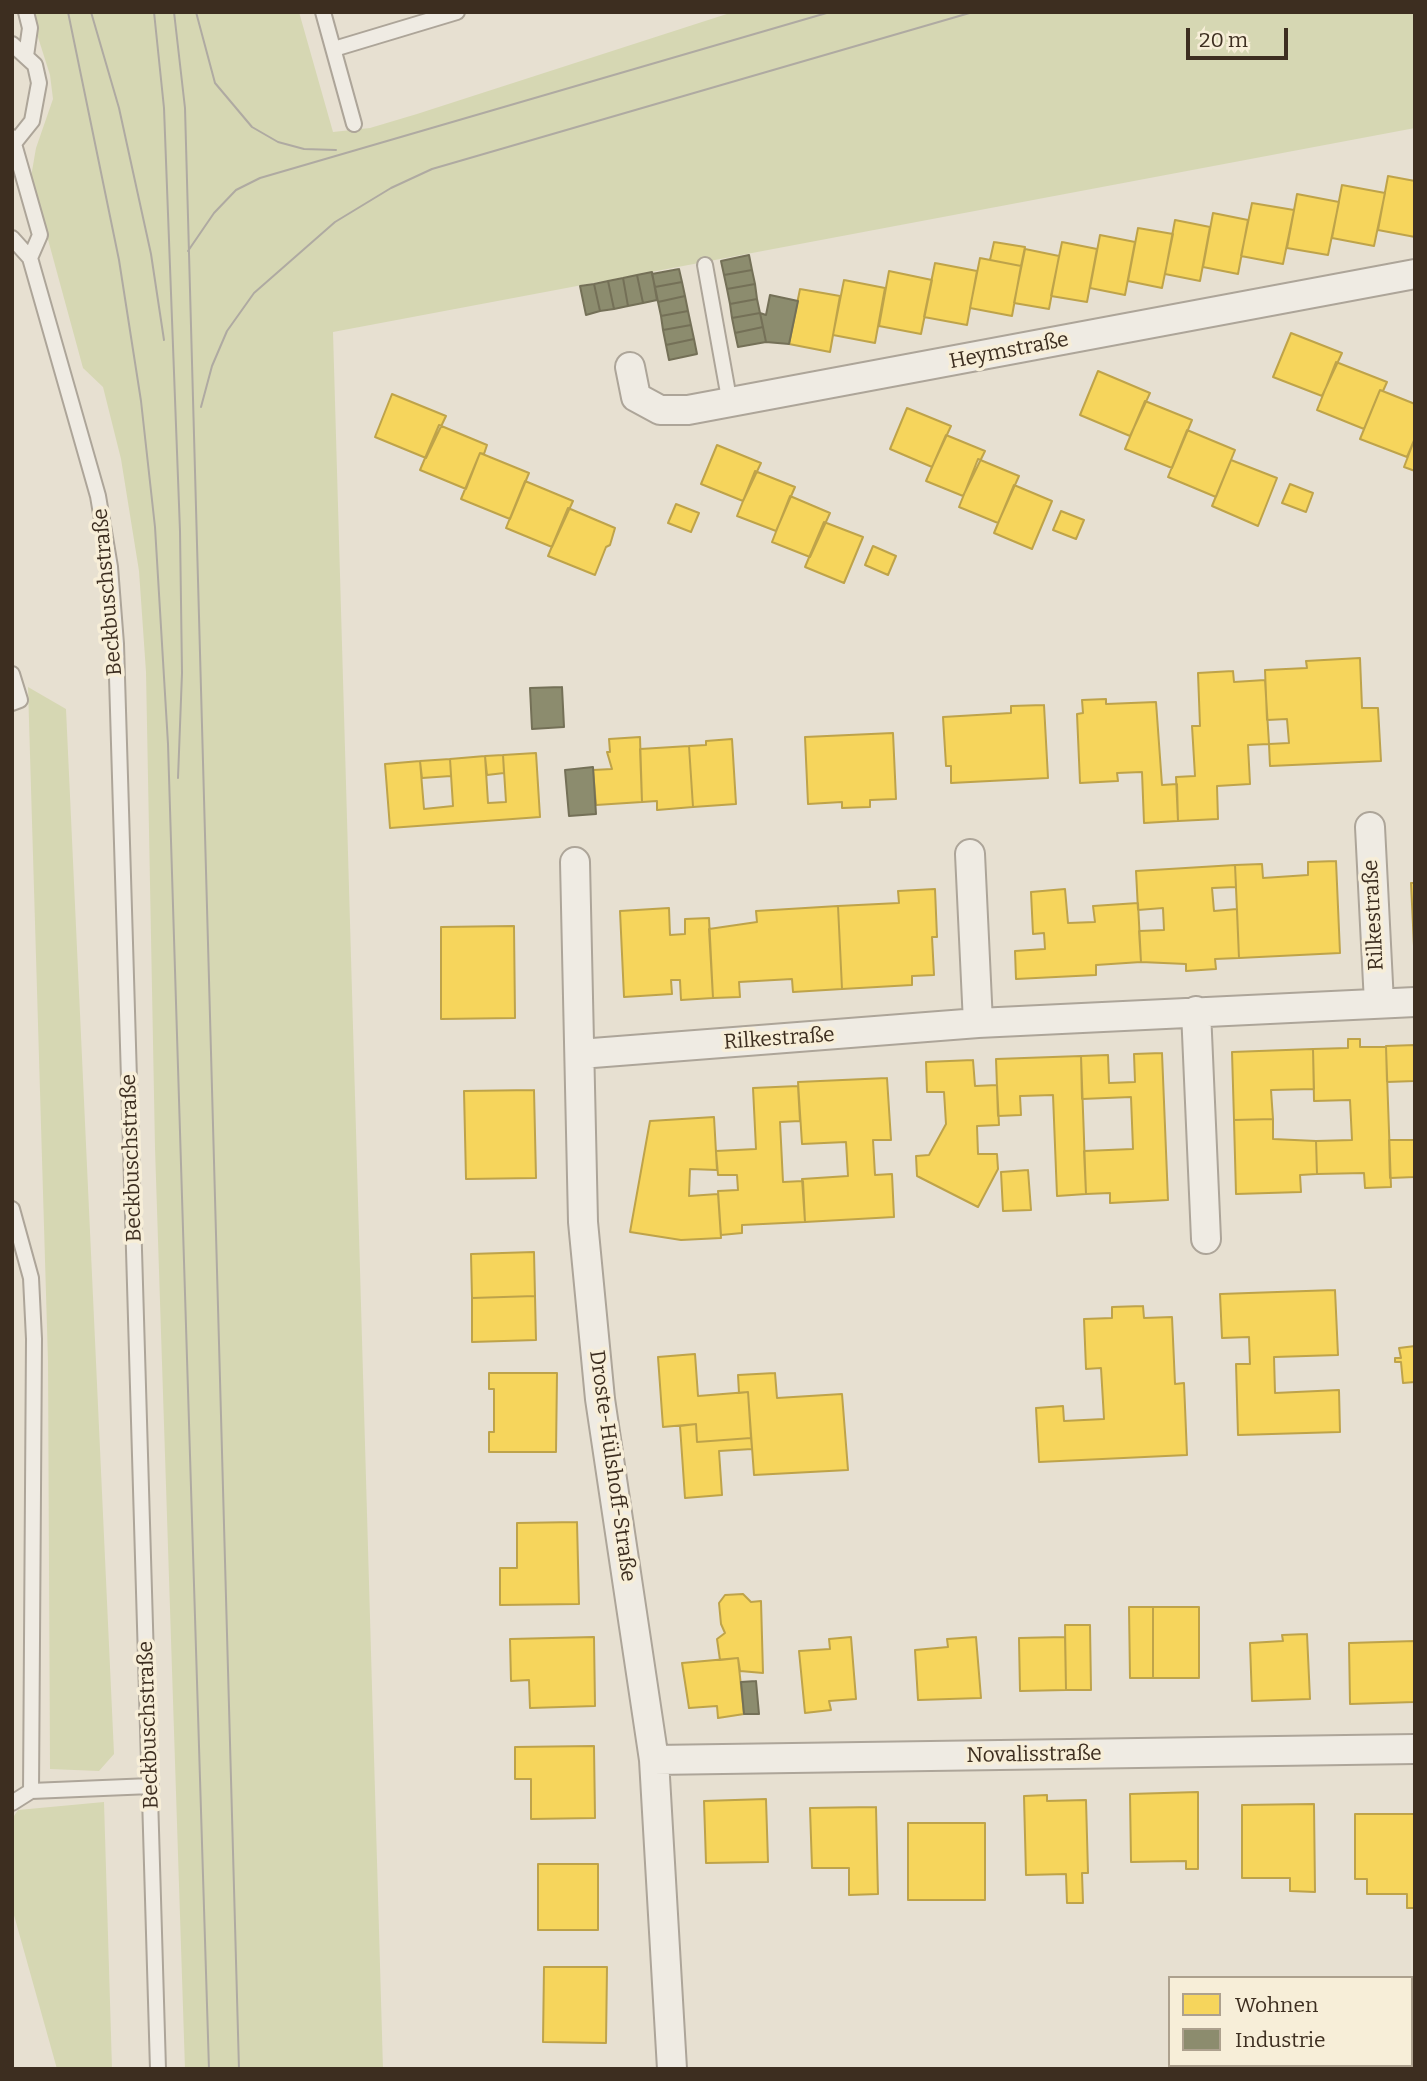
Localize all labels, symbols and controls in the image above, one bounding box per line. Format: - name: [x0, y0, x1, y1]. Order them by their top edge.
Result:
- scale bar: [1189, 14, 1290, 58]
- text: 20 m: [1199, 27, 1248, 53]
- street label: Heymstraße: [947, 327, 1071, 375]
- street label: Beckbuschstraße: [88, 507, 128, 677]
- street label: Rilkestraße: [1359, 859, 1389, 971]
- street label: Rilkestraße: [723, 1023, 835, 1055]
- street label: Beckbuschstraße: [116, 1074, 148, 1242]
- street label: Droste-Hülshoff-Straße: [583, 1349, 641, 1583]
- street label: Beckbuschstraße: [133, 1641, 165, 1809]
- street label: Novalisstraße: [966, 1741, 1102, 1769]
- legend: [1168, 1976, 1413, 2067]
- text: Wohnen: [1235, 1992, 1318, 2018]
- text: Industrie: [1235, 2027, 1326, 2053]

